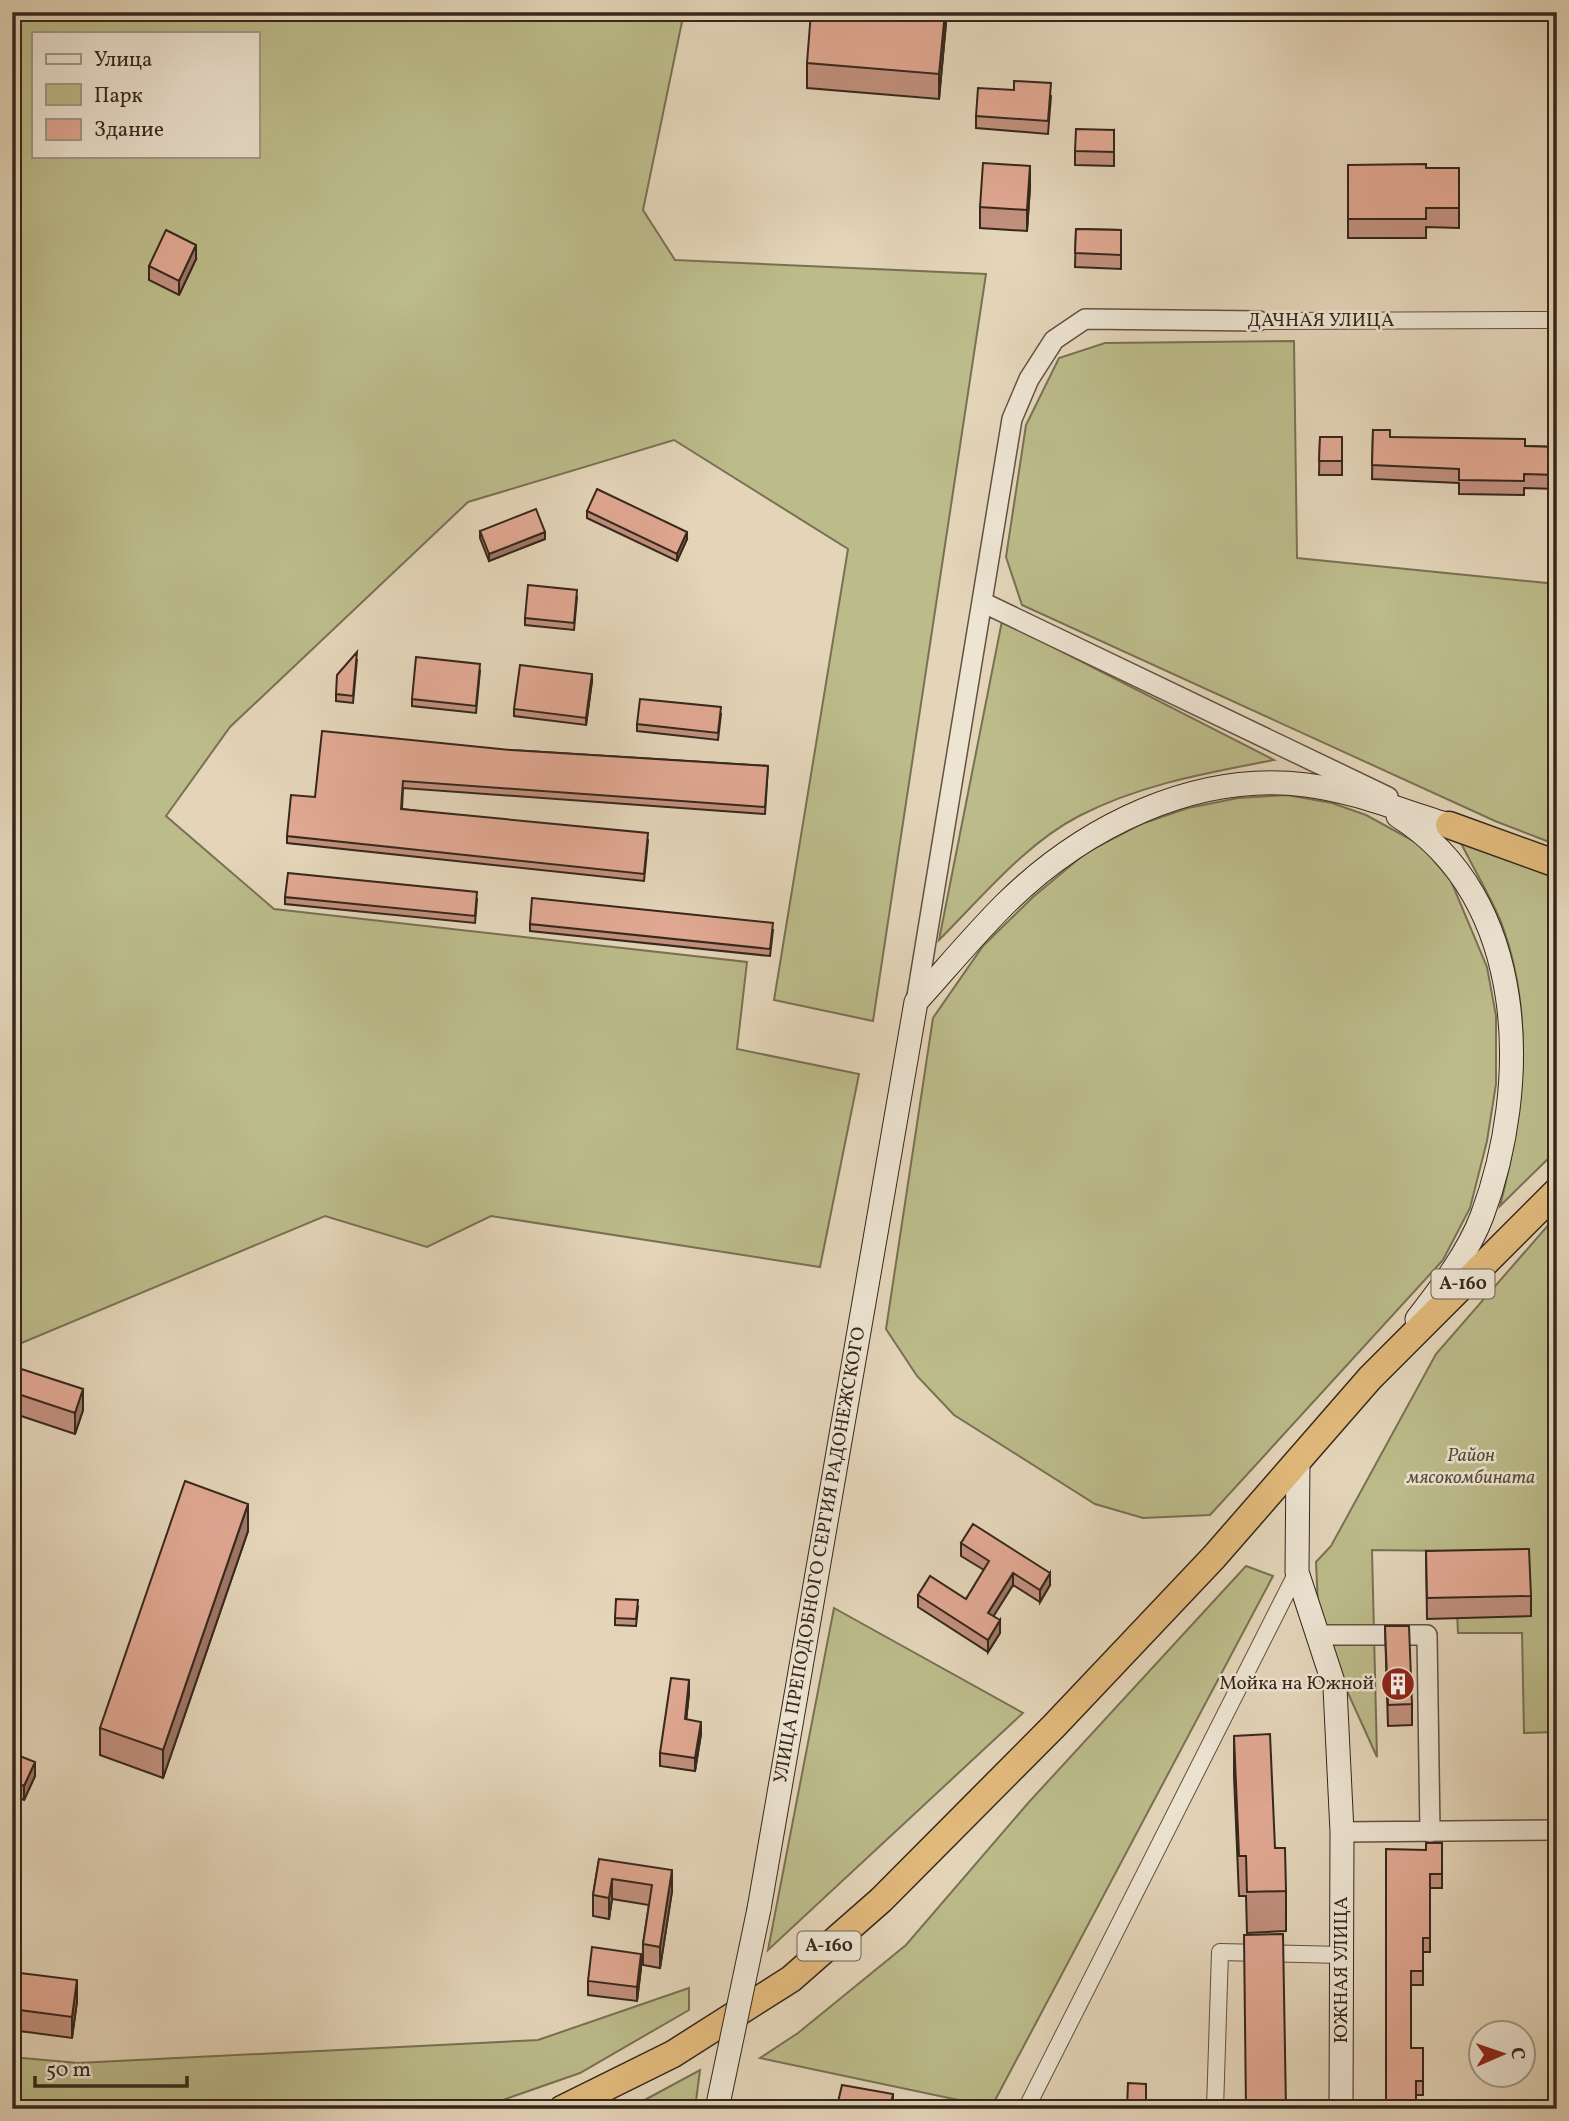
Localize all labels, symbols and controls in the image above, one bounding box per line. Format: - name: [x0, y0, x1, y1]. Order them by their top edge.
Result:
- legend: [32, 32, 259, 158]
- text: Улица: [94, 46, 152, 75]
- text: Парк: [94, 82, 143, 111]
- text: Здание: [94, 116, 164, 145]
- street label: ДАЧНАЯ УЛИЦА: [1248, 308, 1394, 334]
- road number: А-160: [1432, 1269, 1494, 1298]
- street label: УЛИЦА ПРЕПОДОБНОГО СЕРГИЯ РАДОНЕЖСКОГО: [768, 1325, 873, 1785]
- park label: Район мясокомбината: [1406, 1443, 1535, 1491]
- building icon: Мойка на Южной: [1379, 1665, 1417, 1703]
- place label: Мойка на Южной: [1219, 1671, 1374, 1697]
- street label: ЮЖНАЯ УЛИЦА: [1329, 1896, 1355, 2044]
- road number: А-160: [798, 1932, 860, 1960]
- north arrow: [1468, 2020, 1538, 2090]
- scale bar: [35, 2044, 187, 2088]
- text: С: [1504, 2047, 1530, 2060]
- text: 50 m: [46, 2056, 91, 2085]

